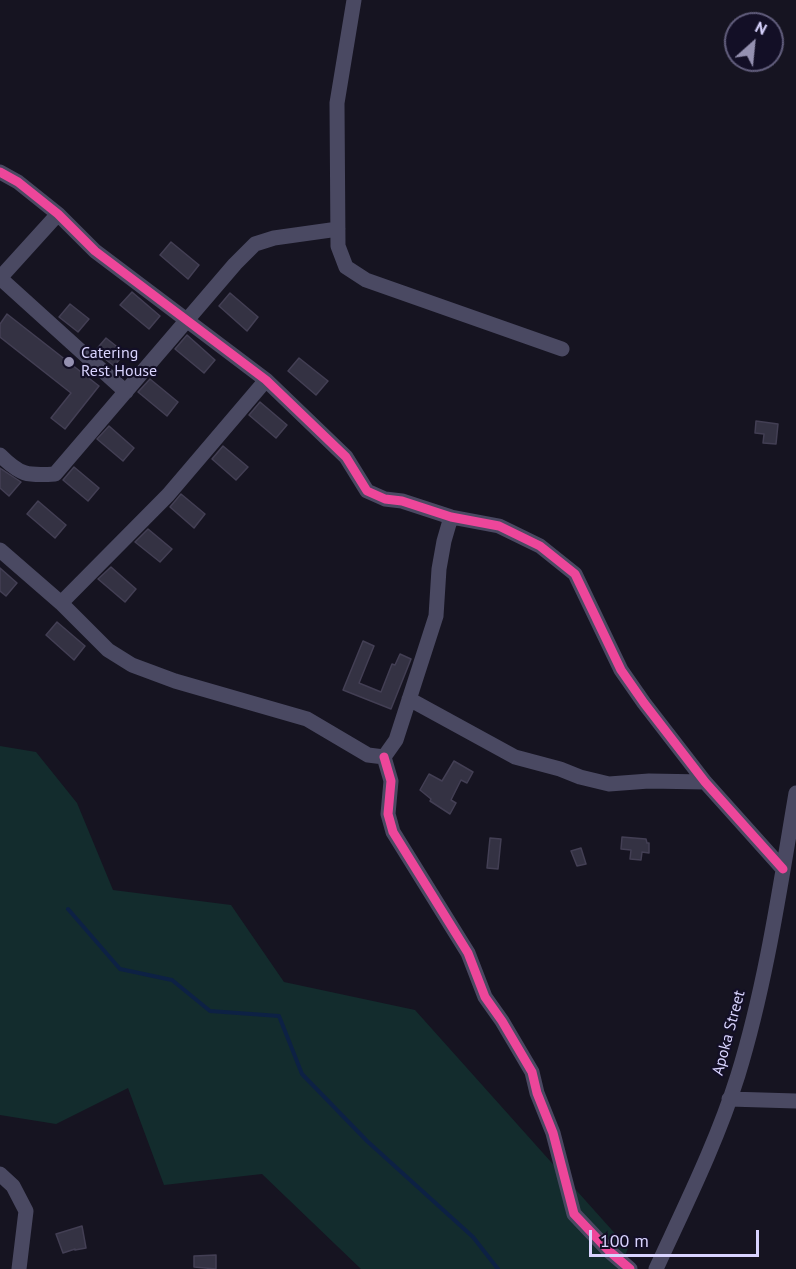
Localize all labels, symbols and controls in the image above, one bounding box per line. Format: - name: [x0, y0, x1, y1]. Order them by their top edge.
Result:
- north arrow: [724, 12, 784, 72]
- text: N: [752, 16, 770, 39]
- place label: Catering Rest House: [81, 343, 157, 381]
- marker: Catering Rest House: [62, 355, 76, 369]
- street label: Apoka Street: [708, 988, 750, 1078]
- scale bar: [592, 1218, 762, 1256]
- text: 100 m: [600, 1229, 649, 1252]

